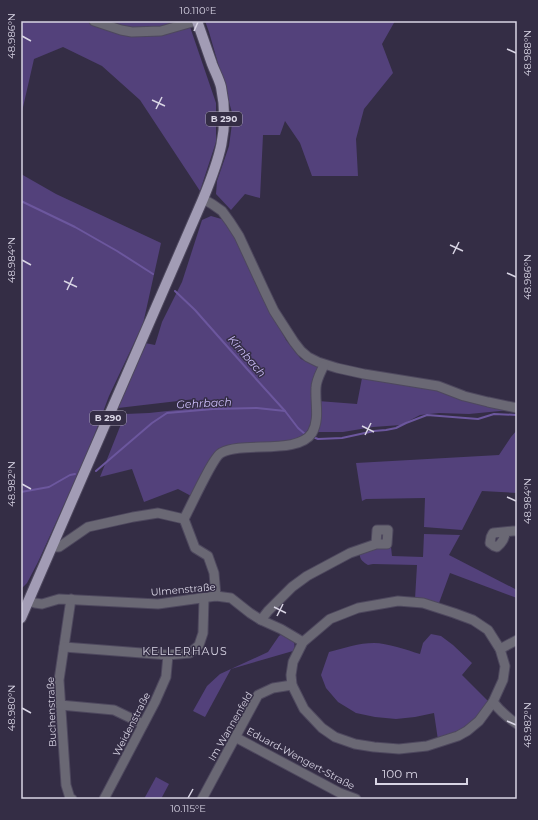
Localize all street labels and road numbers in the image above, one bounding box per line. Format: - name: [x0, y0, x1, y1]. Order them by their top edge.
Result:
- road number: B 290: [206, 112, 242, 126]
- road number: B 290: [90, 411, 126, 425]
- street label: Ulmenstraße: [150, 580, 216, 599]
- street label: Buchenstraße: [44, 677, 59, 747]
- street label: Im Wannenfeld: [205, 689, 256, 763]
- street label: Weidenstraße: [110, 690, 153, 758]
- street label: Eduard-Wengert-Straße: [244, 724, 357, 793]

